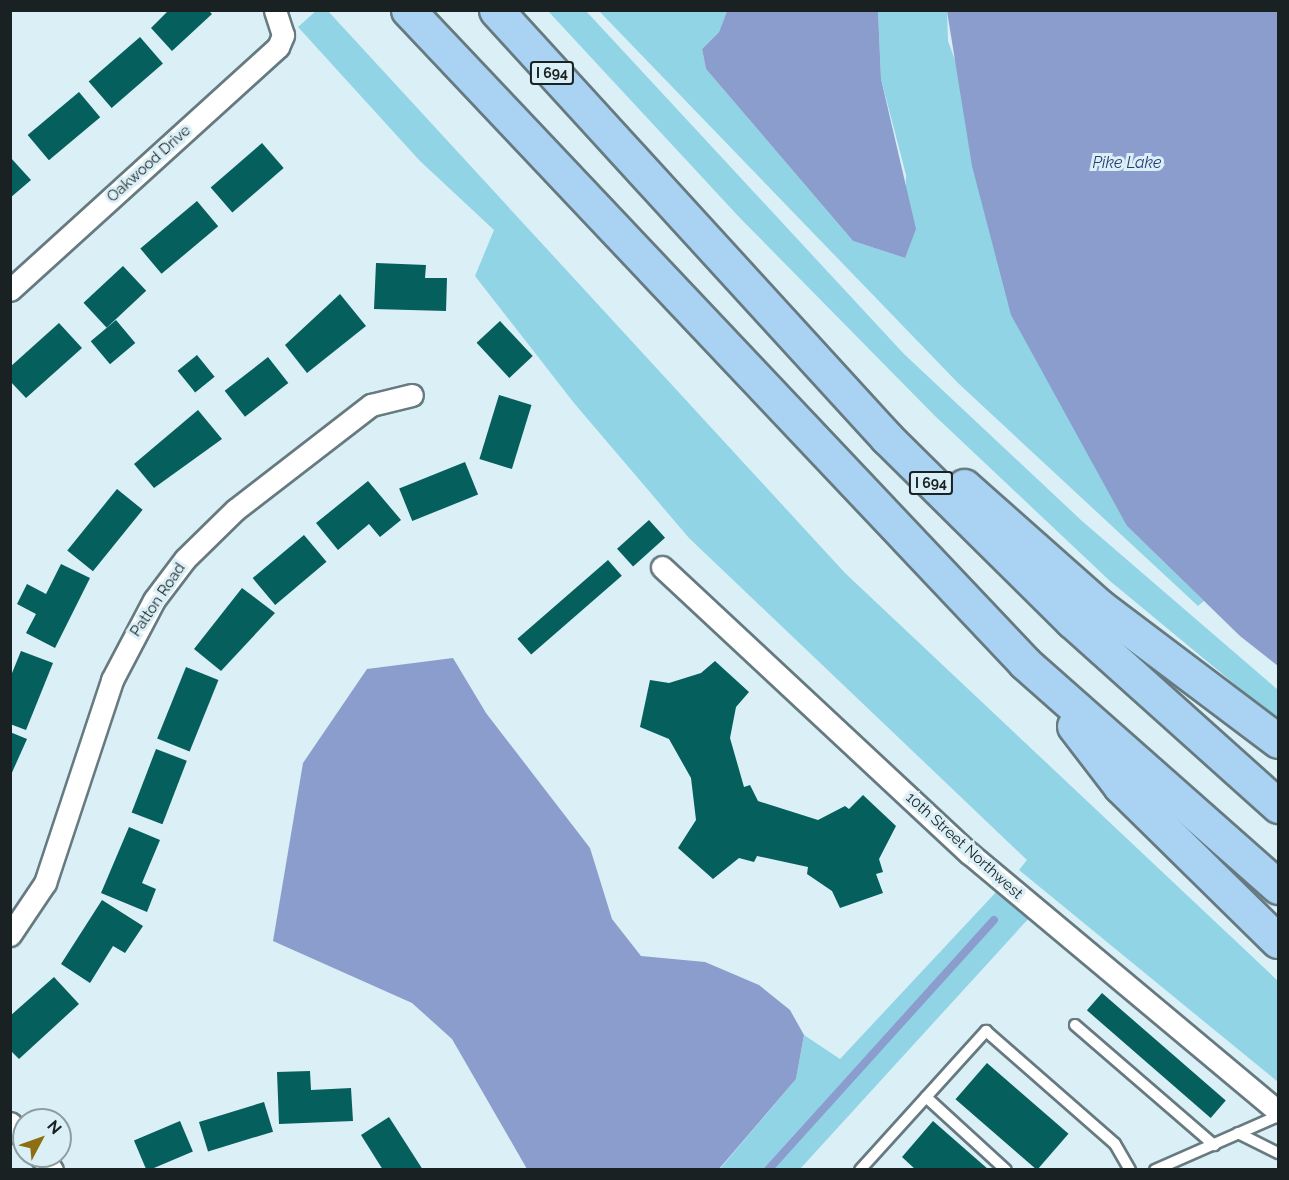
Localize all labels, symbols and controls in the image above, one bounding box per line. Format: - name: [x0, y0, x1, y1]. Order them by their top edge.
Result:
- road number: I 694: [530, 62, 574, 84]
- street label: Oakwood Drive: [104, 122, 194, 206]
- water label: Pike Lake: [1092, 153, 1162, 173]
- road number: I 694: [908, 472, 954, 494]
- street label: Patton Road: [127, 560, 189, 640]
- street label: 10th Street Northwest: [902, 789, 1026, 903]
- north arrow: [12, 1108, 72, 1168]
- text: N: [43, 1116, 66, 1138]

